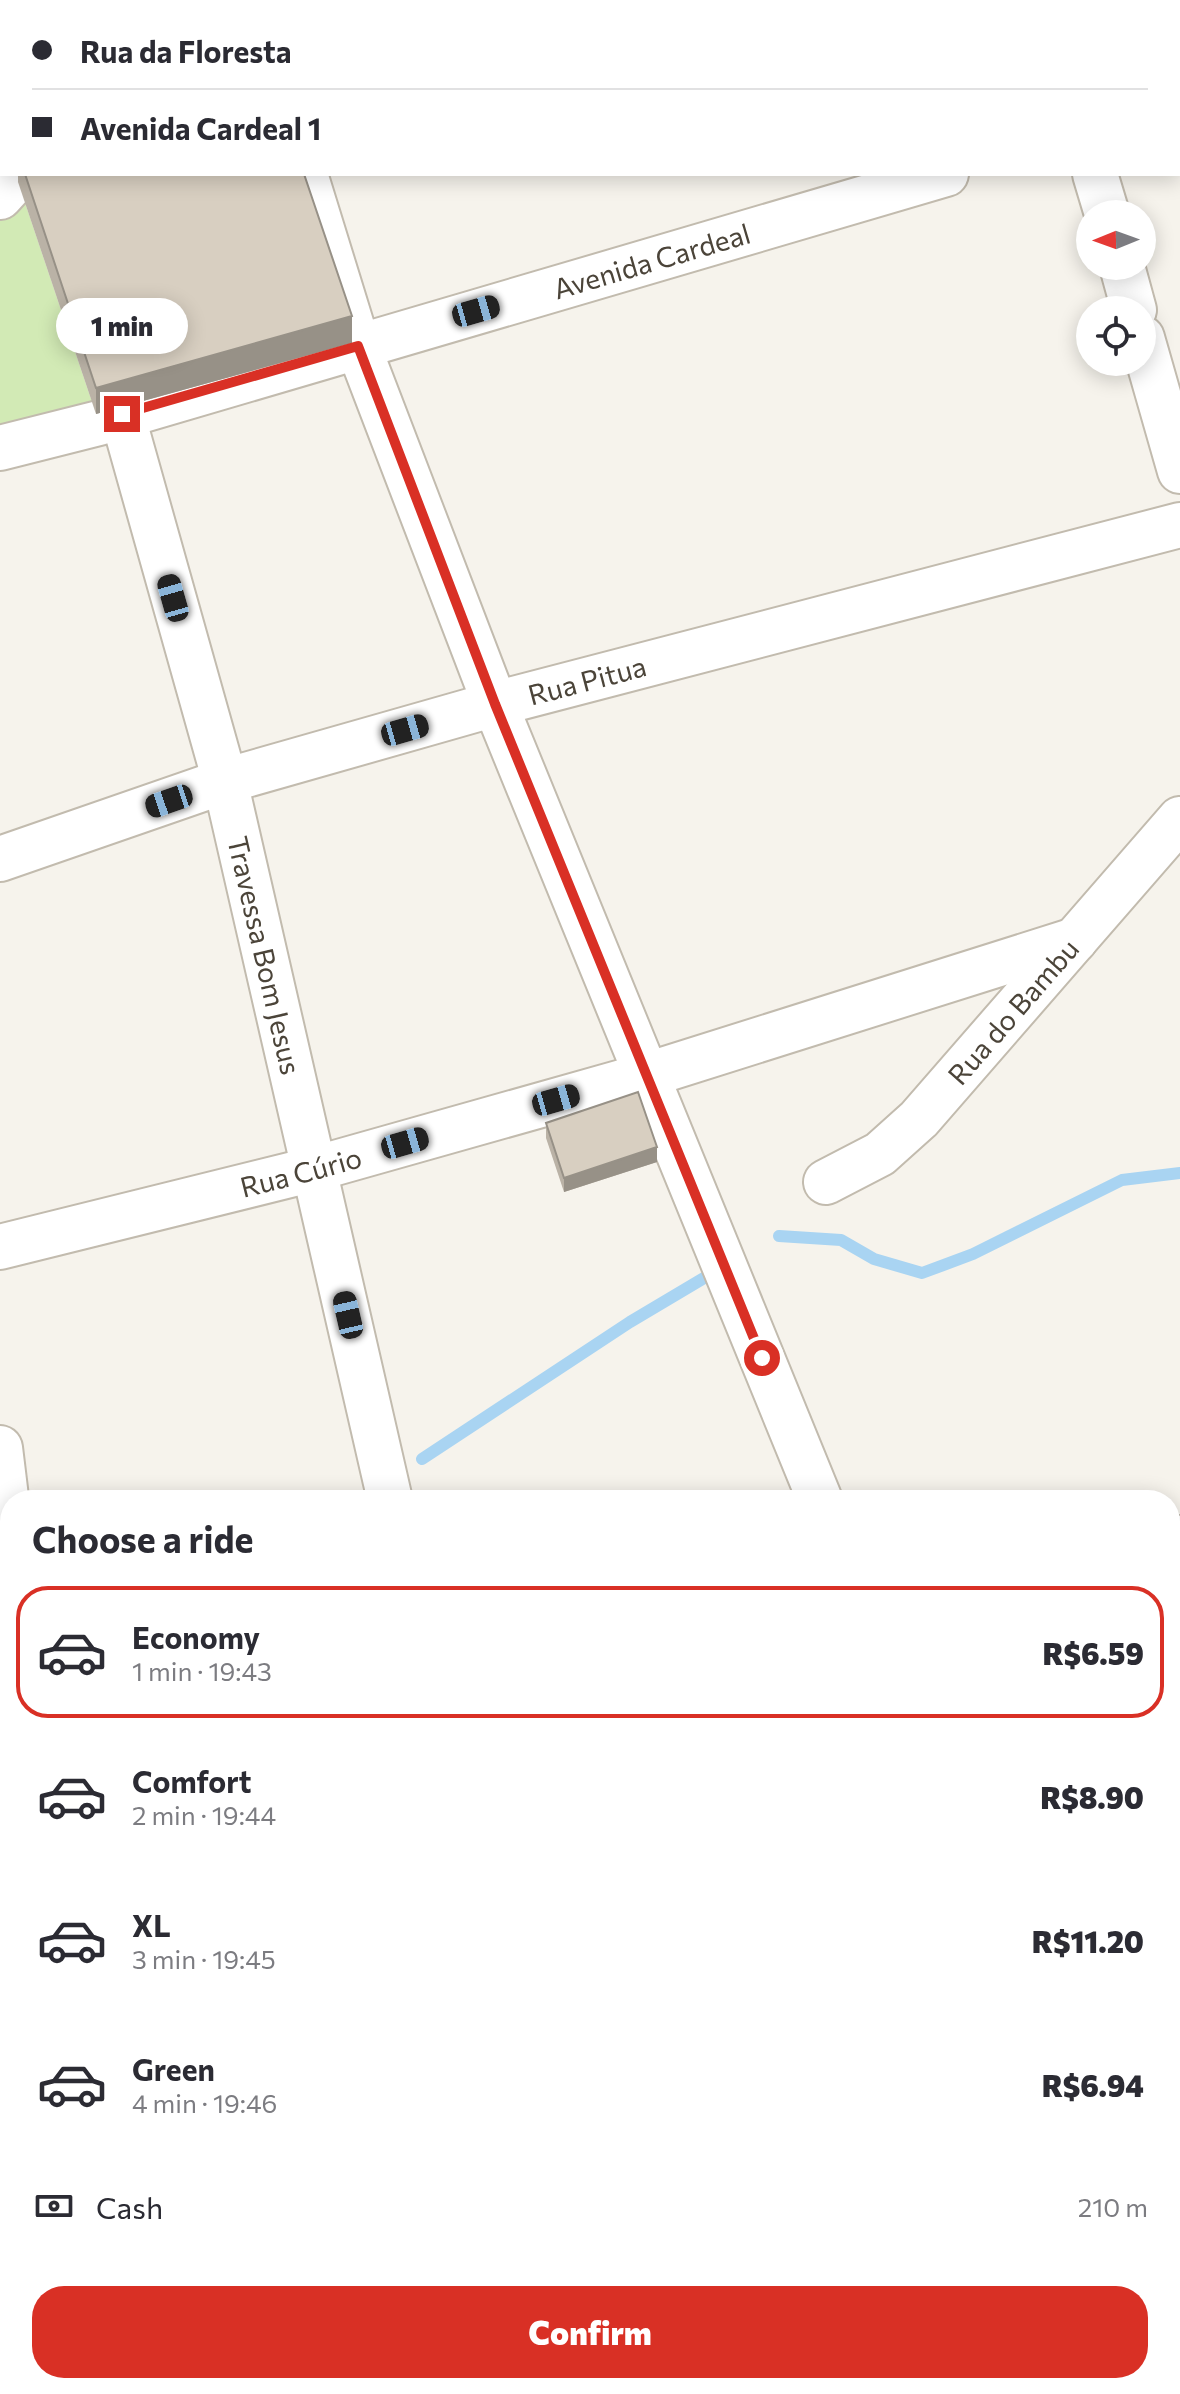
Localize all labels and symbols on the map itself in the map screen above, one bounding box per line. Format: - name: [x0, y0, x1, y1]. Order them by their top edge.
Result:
- north arrow: [1076, 200, 1156, 280]
- street label: Avenida Cardeal: [549, 216, 754, 306]
- car: [450, 293, 502, 329]
- callout: 1 min: [56, 298, 188, 354]
- route end: [104, 396, 140, 432]
- car: [155, 572, 191, 624]
- street label: Rua Pitua: [524, 648, 650, 712]
- car: [379, 712, 431, 748]
- car: [142, 782, 196, 820]
- street label: Travessa Bom Jesus: [221, 833, 309, 1078]
- street label: Rua do Bambu: [940, 931, 1085, 1091]
- car: [530, 1082, 582, 1118]
- car: [379, 1125, 431, 1161]
- street label: Rua Cúrio: [236, 1139, 365, 1204]
- car: [331, 1289, 365, 1341]
- route start: [744, 1340, 780, 1376]

